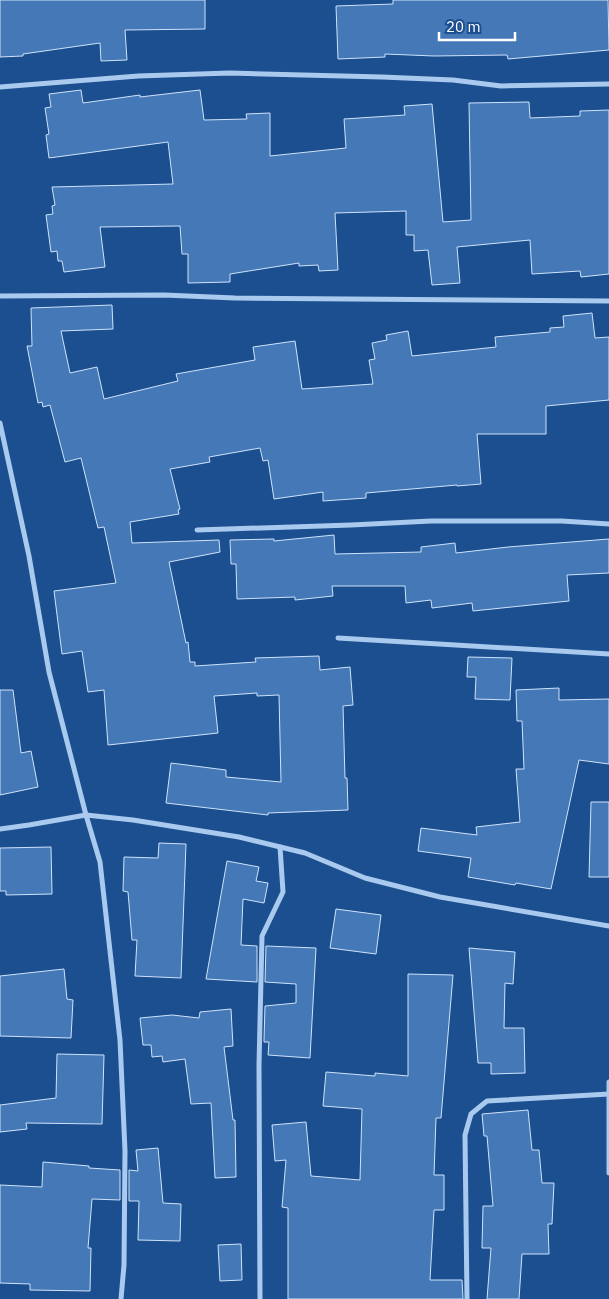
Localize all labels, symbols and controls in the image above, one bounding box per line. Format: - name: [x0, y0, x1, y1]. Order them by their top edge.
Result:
- scale bar: [439, 10, 515, 42]
- text: 20 m: [446, 17, 481, 36]

